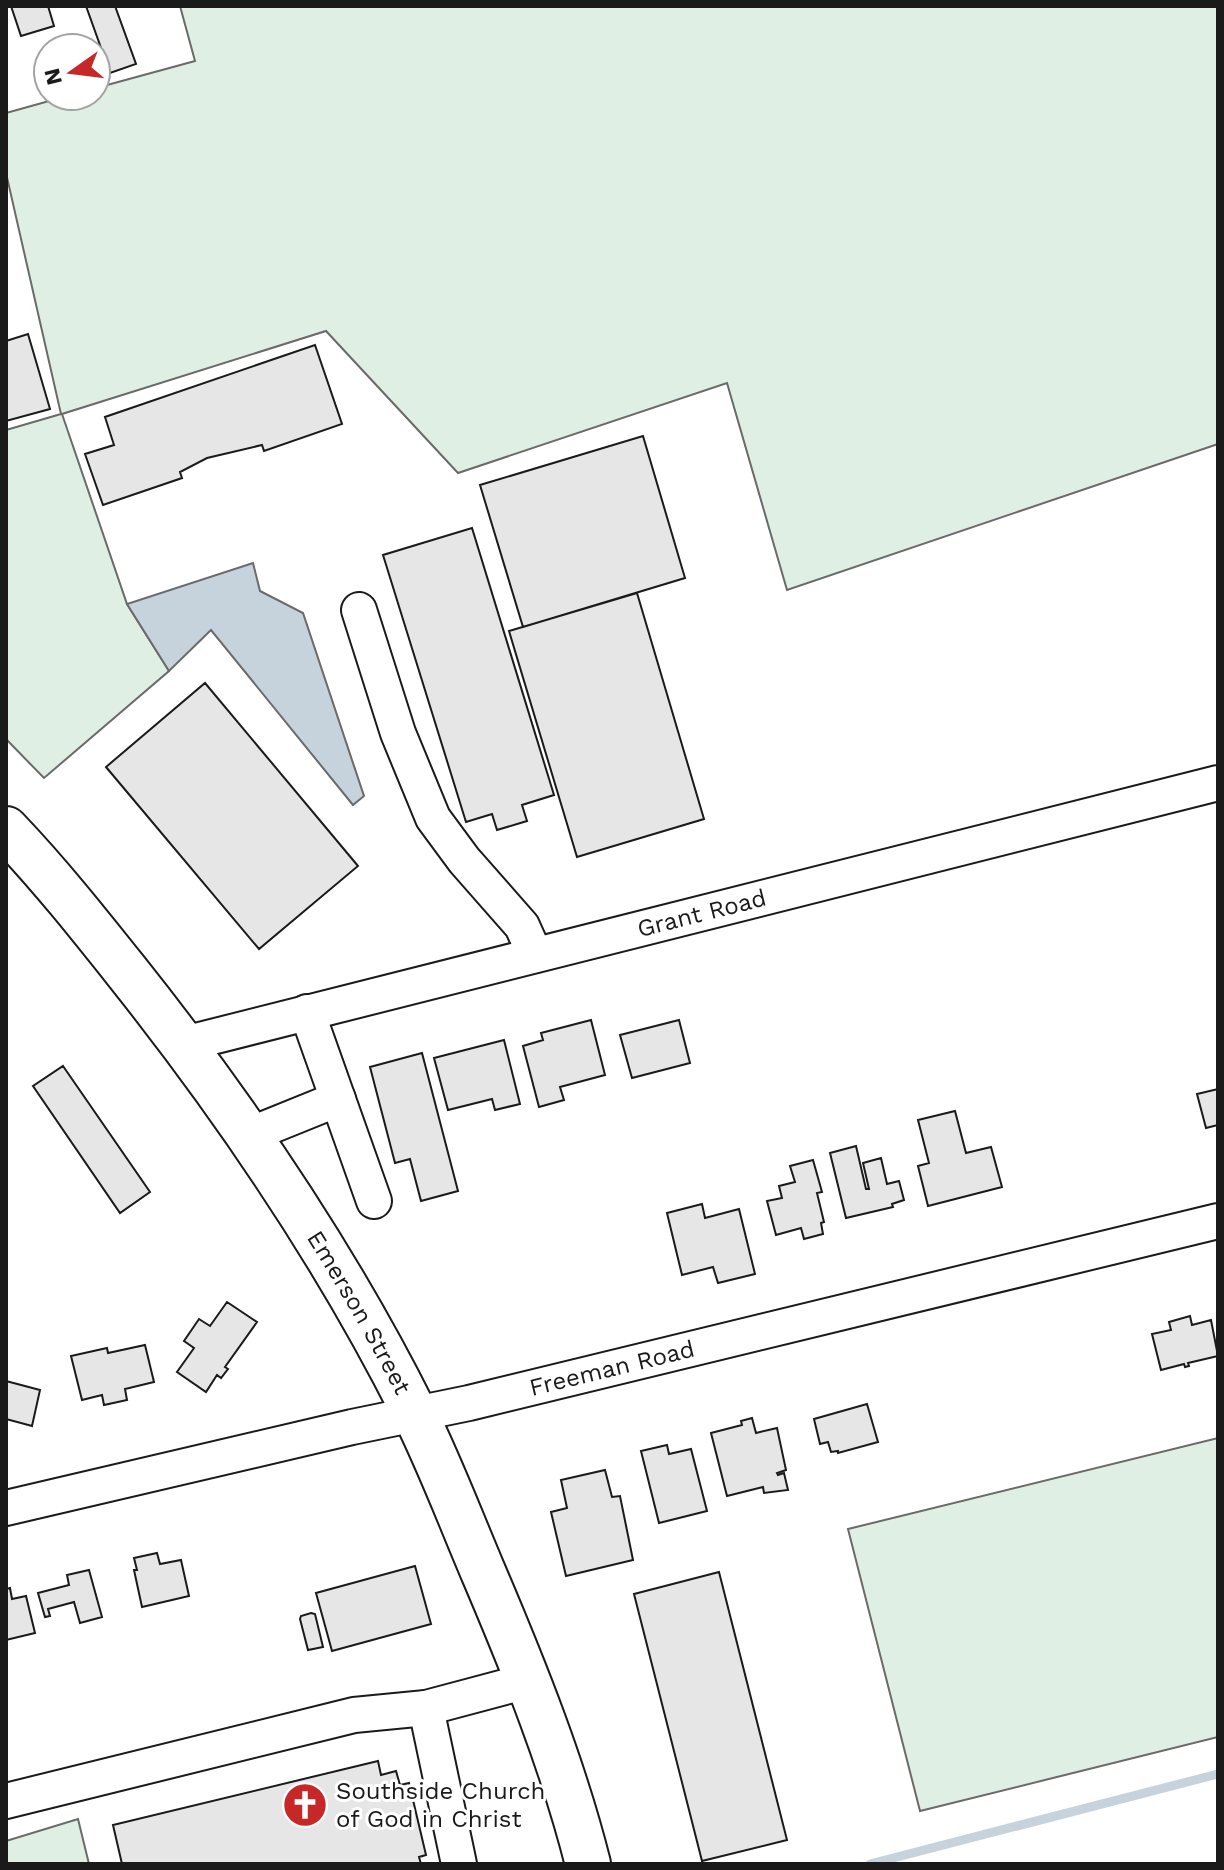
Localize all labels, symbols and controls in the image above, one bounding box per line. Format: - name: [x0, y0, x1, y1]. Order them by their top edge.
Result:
- north arrow: [32, 32, 112, 112]
- text: N: [39, 66, 67, 88]
- street label: Grant Road: [634, 884, 769, 943]
- street label: Emerson Street: [301, 1226, 417, 1399]
- street label: Freeman Road: [527, 1335, 697, 1402]
- place label: Southside Church of God in Christ: [336, 1777, 545, 1833]
- church icon: Southside Church of God in Christ: [281, 1781, 329, 1829]

